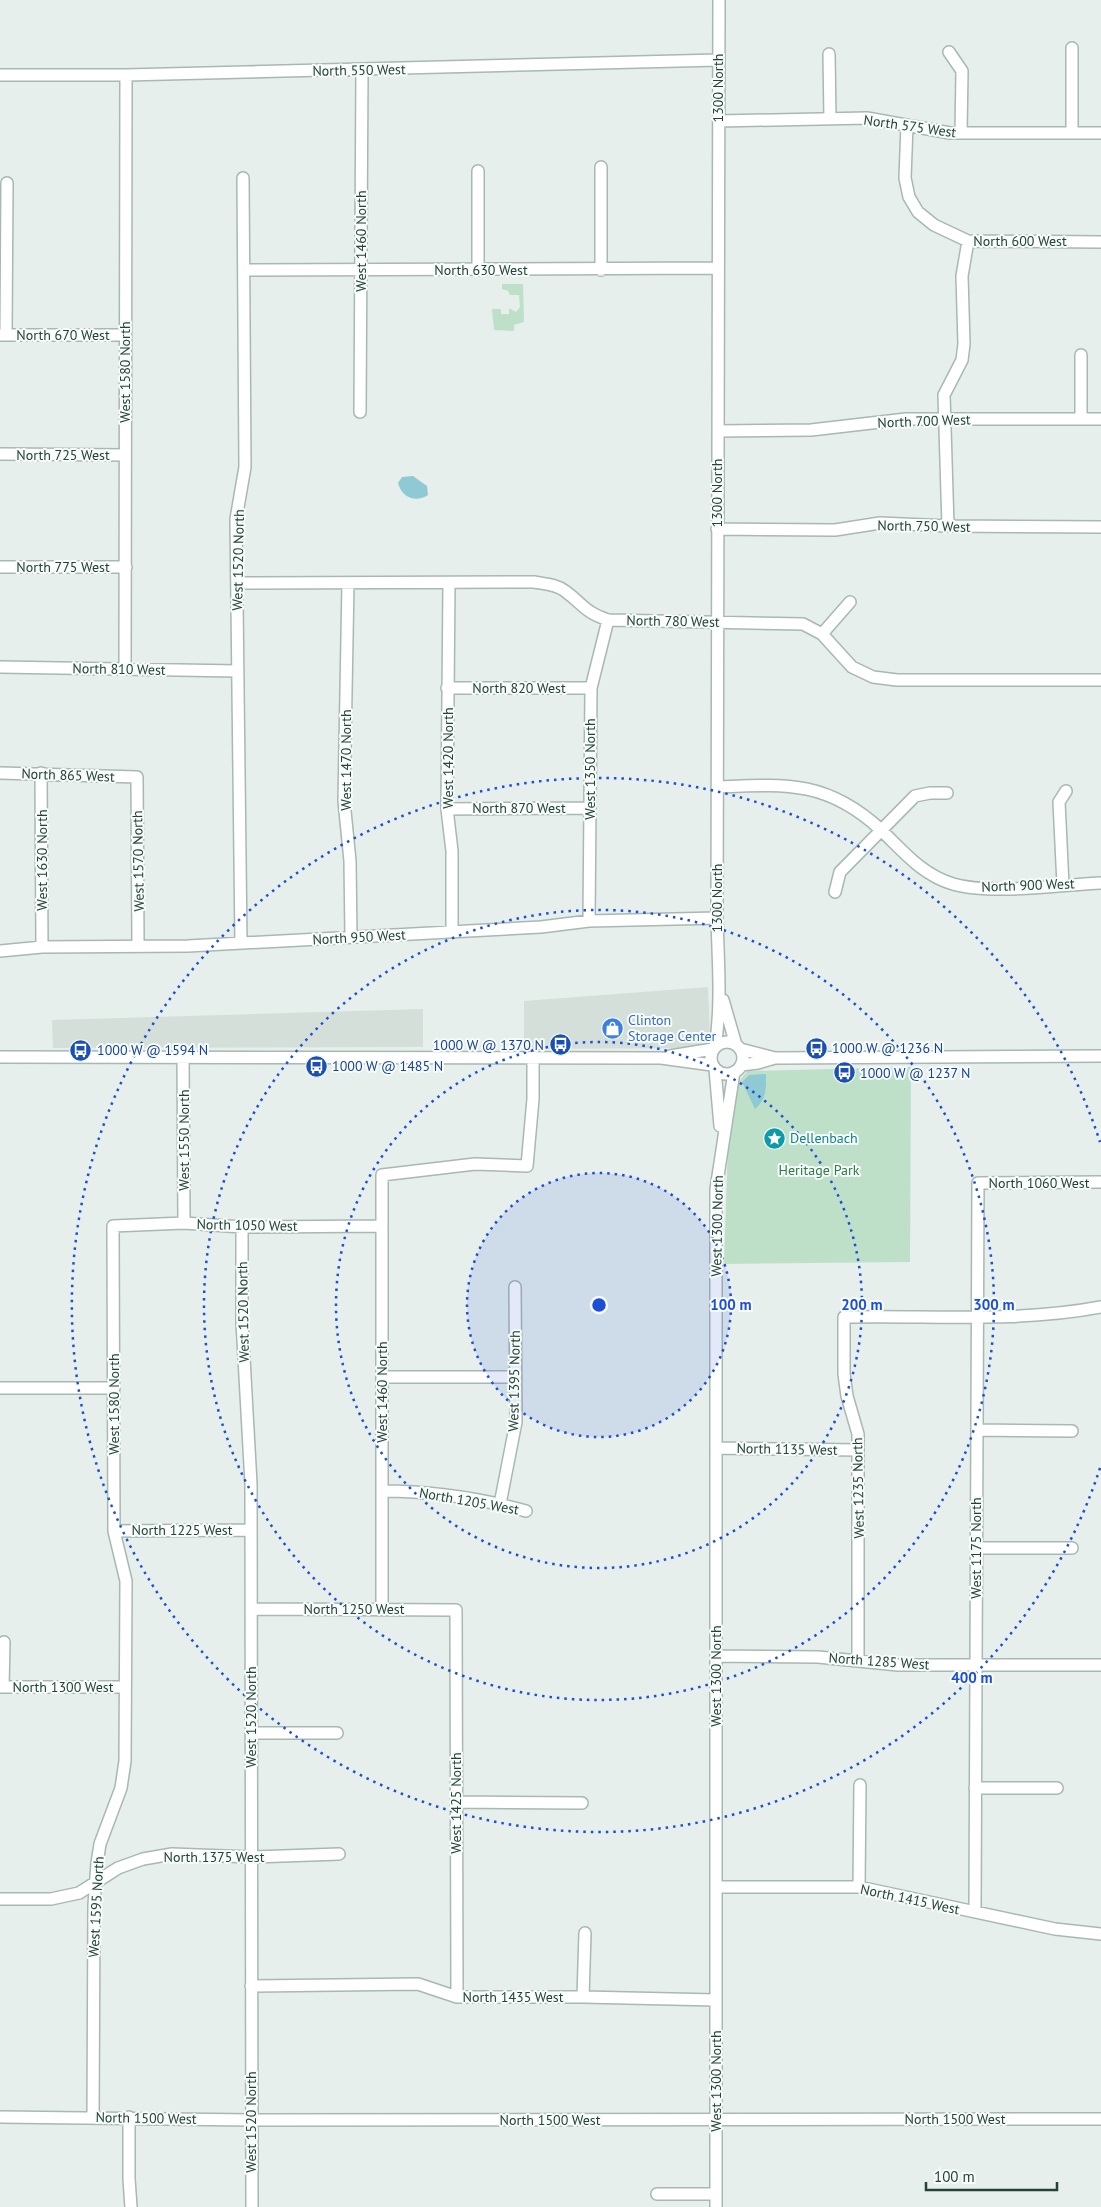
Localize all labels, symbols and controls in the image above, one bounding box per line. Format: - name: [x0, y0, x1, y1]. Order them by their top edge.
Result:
- street label: 1300 North: [709, 54, 727, 122]
- street label: North 550 West: [312, 60, 406, 80]
- street label: North 575 West: [863, 111, 958, 141]
- street label: West 1460 North: [352, 190, 370, 292]
- street label: North 600 West: [973, 232, 1067, 250]
- street label: North 630 West: [434, 261, 528, 279]
- street label: West 1580 North: [116, 321, 134, 423]
- street label: North 670 West: [16, 326, 110, 344]
- street label: North 700 West: [877, 410, 971, 432]
- street label: North 725 West: [16, 446, 110, 464]
- street label: 1300 North: [708, 459, 726, 527]
- street label: West 1520 North: [228, 509, 248, 611]
- street label: North 750 West: [877, 516, 971, 536]
- street label: North 775 West: [16, 558, 110, 576]
- street label: North 780 West: [626, 611, 720, 631]
- street label: North 810 West: [72, 659, 166, 679]
- street label: North 820 West: [472, 679, 566, 697]
- street label: West 1420 North: [439, 707, 457, 809]
- street label: West 1470 North: [337, 709, 355, 811]
- street label: West 1350 North: [581, 718, 599, 820]
- street label: North 865 West: [21, 764, 115, 786]
- street label: North 870 West: [472, 799, 566, 817]
- street label: West 1630 North: [33, 809, 51, 911]
- street label: West 1570 North: [128, 810, 148, 912]
- street label: 1300 North: [708, 864, 726, 932]
- street label: North 900 West: [981, 874, 1075, 896]
- street label: North 950 West: [312, 926, 406, 948]
- place label: Clinton Storage Center: [628, 1011, 717, 1045]
- shop icon: Clinton Storage Center: [600, 1016, 624, 1040]
- bus stop icon: 1000 W @ 1370 N: [548, 1033, 572, 1057]
- place label: 1000 W @ 1370 N: [433, 1036, 544, 1054]
- bus stop icon: 1000 W @ 1236 N: [804, 1036, 828, 1060]
- bus stop icon: 1000 W @ 1594 N: [69, 1038, 93, 1062]
- place label: 1000 W @ 1236 N: [832, 1039, 943, 1057]
- place label: 1000 W @ 1594 N: [97, 1041, 208, 1059]
- bus stop icon: 1000 W @ 1485 N: [304, 1054, 328, 1078]
- place label: 1000 W @ 1485 N: [332, 1057, 443, 1075]
- bus stop icon: 1000 W @ 1237 N: [832, 1061, 856, 1085]
- place label: 1000 W @ 1237 N: [860, 1064, 971, 1082]
- street label: West 1550 North: [175, 1089, 193, 1191]
- place icon: Dellenbach: [762, 1126, 786, 1150]
- place label: Dellenbach: [790, 1129, 858, 1147]
- park label: Heritage Park: [779, 1161, 860, 1179]
- street label: North 1060 West: [989, 1174, 1090, 1192]
- street label: West 1300 North: [707, 1175, 727, 1277]
- street label: North 1050 West: [196, 1215, 298, 1235]
- street label: West 1520 North: [233, 1261, 253, 1363]
- text: 100 m: [710, 1295, 752, 1314]
- text: 200 m: [841, 1295, 883, 1314]
- text: 300 m: [973, 1295, 1015, 1314]
- centre of rings: [590, 1296, 608, 1314]
- street label: West 1395 North: [504, 1330, 524, 1432]
- street label: West 1460 North: [373, 1341, 391, 1443]
- street label: West 1580 North: [105, 1353, 123, 1455]
- street label: West 1235 North: [848, 1437, 868, 1539]
- street label: North 1135 West: [736, 1439, 838, 1459]
- street label: North 1205 West: [418, 1483, 521, 1519]
- street label: West 1175 North: [967, 1497, 985, 1599]
- street label: North 1225 West: [132, 1521, 233, 1539]
- street label: North 1250 West: [304, 1600, 405, 1618]
- street label: West 1300 North: [707, 1625, 725, 1727]
- street label: North 1285 West: [828, 1648, 930, 1674]
- street label: West 1520 North: [242, 1666, 260, 1768]
- text: 400 m: [951, 1668, 993, 1687]
- street label: North 1300 West: [13, 1678, 114, 1696]
- street label: West 1425 North: [447, 1752, 465, 1854]
- street label: North 1375 West: [164, 1848, 265, 1866]
- street label: West 1595 North: [84, 1856, 108, 1958]
- street label: North 1415 West: [859, 1880, 962, 1918]
- street label: North 1435 West: [463, 1988, 564, 2006]
- street label: West 1300 North: [707, 2030, 725, 2132]
- street label: West 1520 North: [242, 2071, 260, 2173]
- street label: North 1500 West: [95, 2108, 197, 2128]
- street label: North 1500 West: [905, 2110, 1006, 2128]
- street label: North 1500 West: [500, 2111, 601, 2129]
- scale bar: [926, 2160, 1057, 2192]
- text: 100 m: [934, 2167, 975, 2186]

